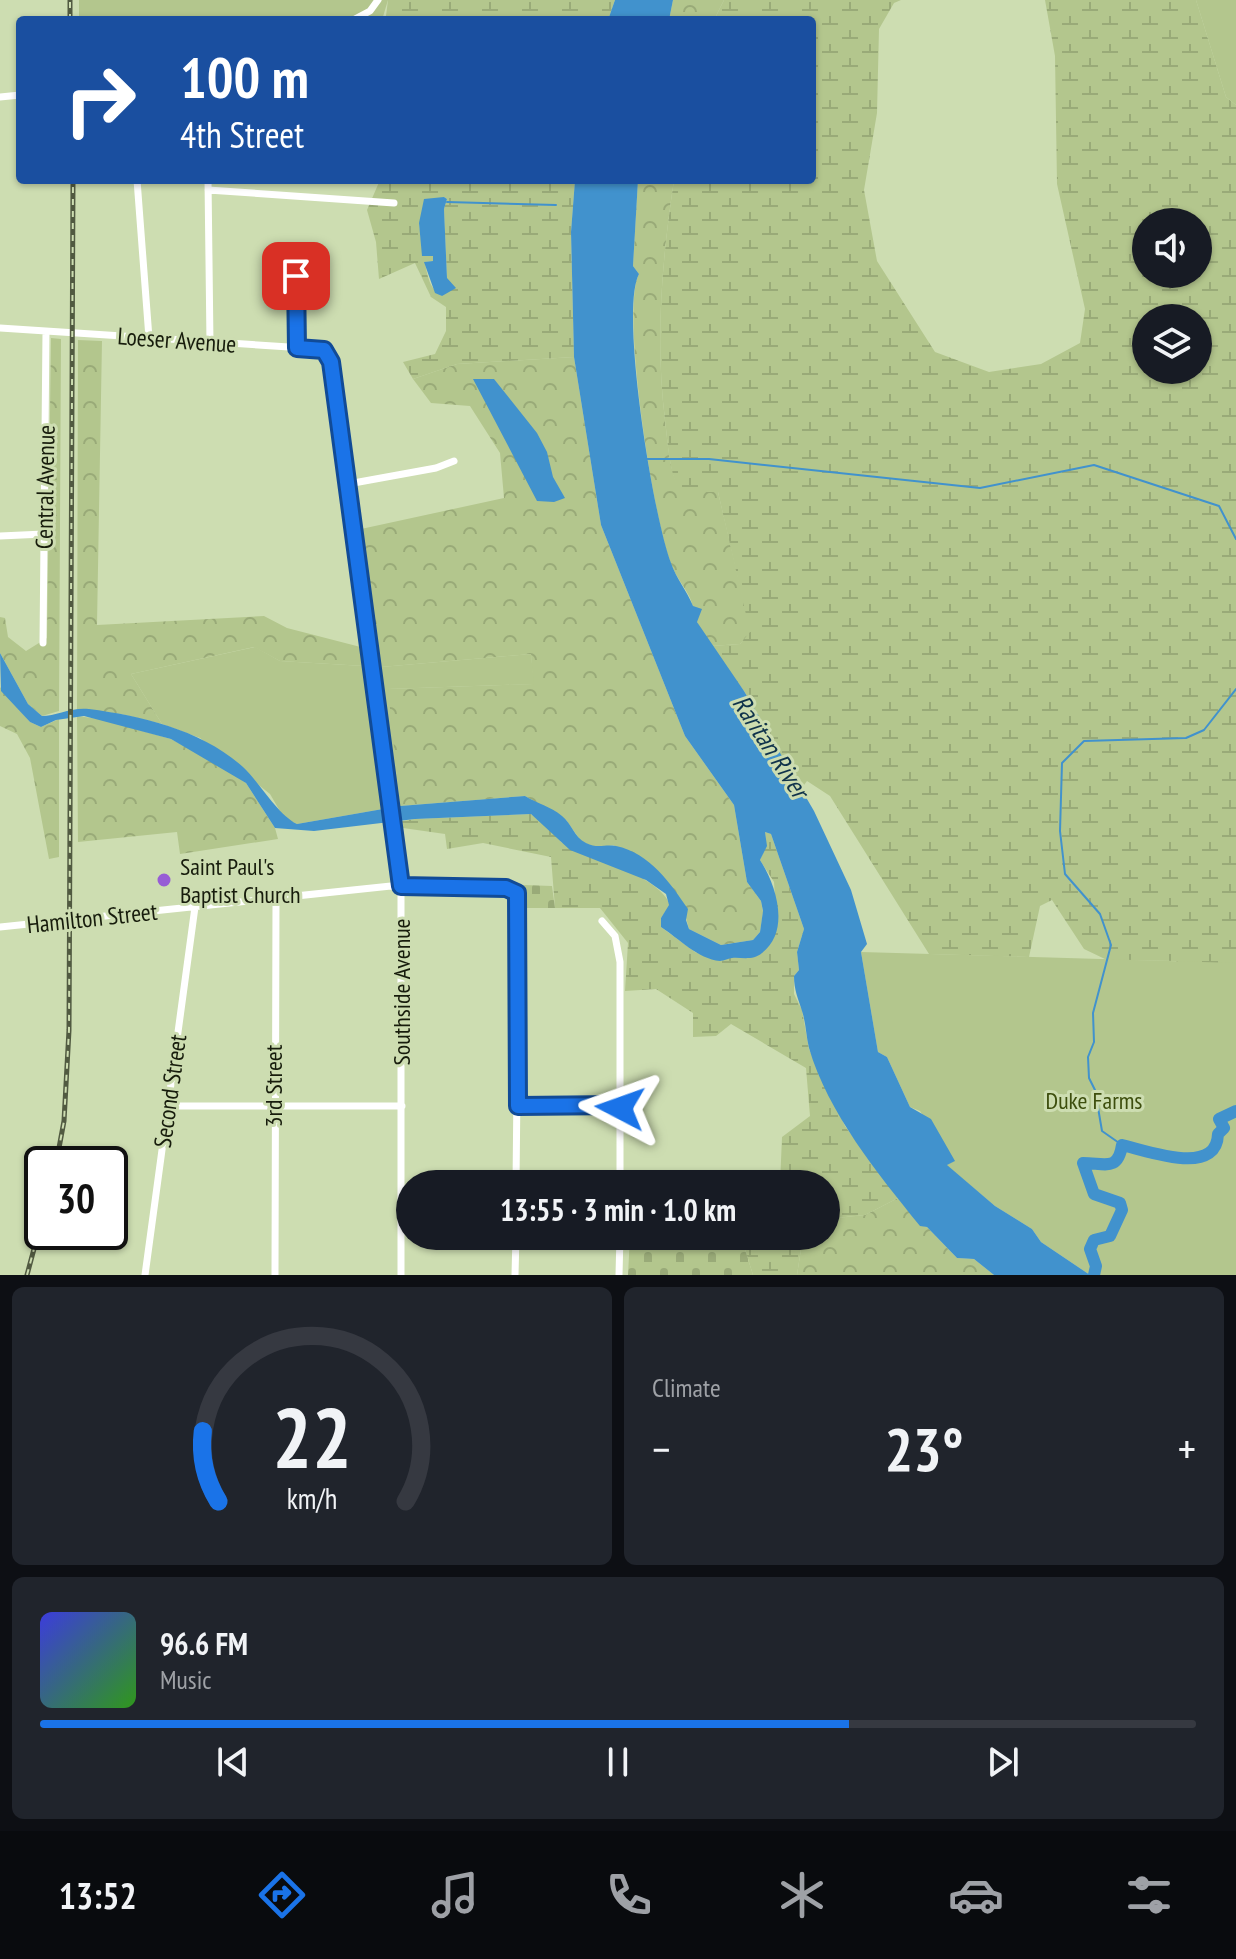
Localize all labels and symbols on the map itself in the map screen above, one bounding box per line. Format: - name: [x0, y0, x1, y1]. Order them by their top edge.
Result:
- pin: [262, 242, 330, 310]
- street label: Loeser Avenue: [117, 320, 237, 360]
- street label: Central Avenue: [28, 425, 62, 549]
- water label: Raritan River: [726, 688, 819, 807]
- place label: Saint Paul's Baptist Church: [180, 851, 301, 910]
- marker: Saint Paul's Baptist Church: [155, 871, 173, 889]
- street label: Hamilton Street: [25, 896, 159, 940]
- street label: Southside Avenue: [386, 919, 417, 1065]
- street label: Second Street: [147, 1032, 193, 1150]
- street label: 3rd Street: [258, 1044, 289, 1127]
- position arrow: [578, 1066, 662, 1150]
- park label: Duke Farms: [1046, 1085, 1142, 1116]
- speed limit sign: 30: [24, 1146, 128, 1250]

